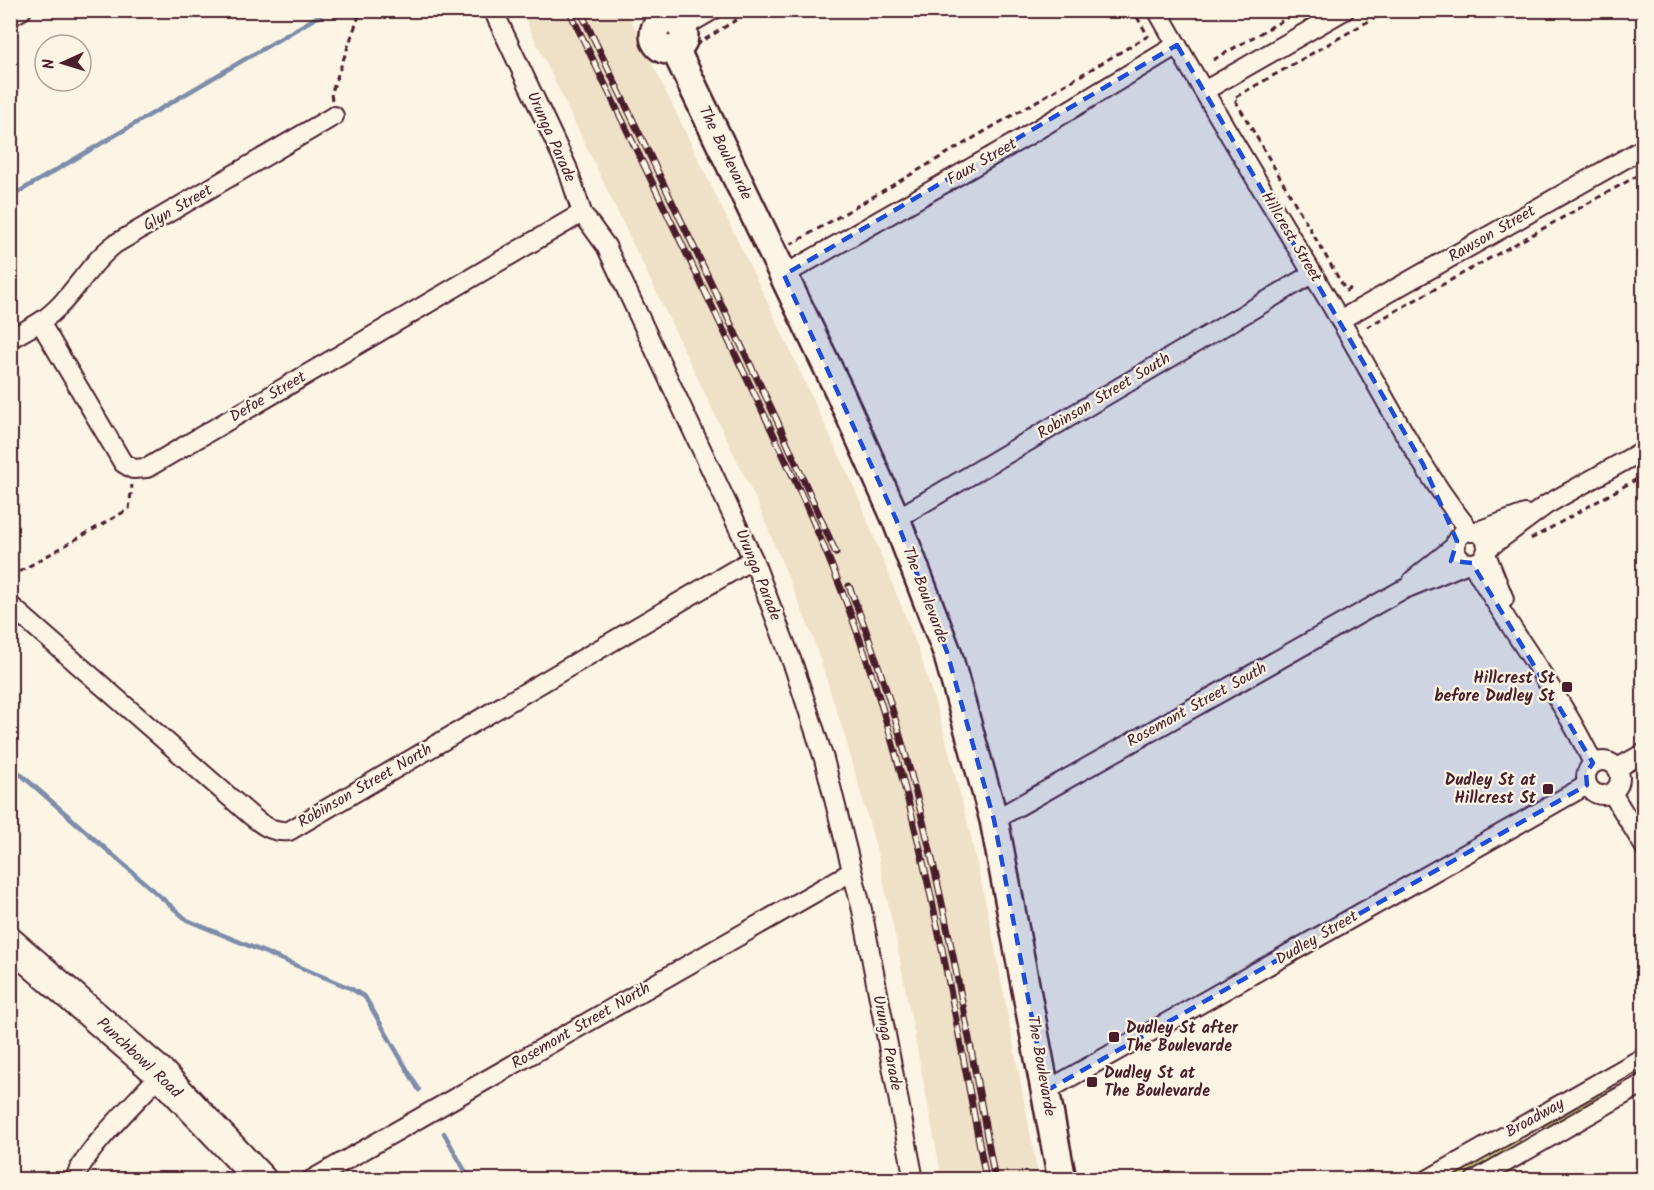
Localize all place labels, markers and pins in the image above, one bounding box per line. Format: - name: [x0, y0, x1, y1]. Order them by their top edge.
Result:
- place label: Hillcrest St before Dudley St: [1434, 666, 1556, 709]
- marker: Hillcrest St before Dudley St: [1560, 680, 1574, 694]
- place label: Dudley St at Hillcrest St: [1445, 768, 1537, 811]
- marker: Dudley St at Hillcrest St: [1541, 782, 1555, 796]
- place label: Dudley St after The Boulevarde: [1126, 1016, 1239, 1059]
- marker: Dudley St after The Boulevarde: [1107, 1030, 1121, 1044]
- place label: Dudley St at The Boulevarde: [1104, 1061, 1210, 1104]
- marker: Dudley St at The Boulevarde: [1085, 1075, 1099, 1089]

